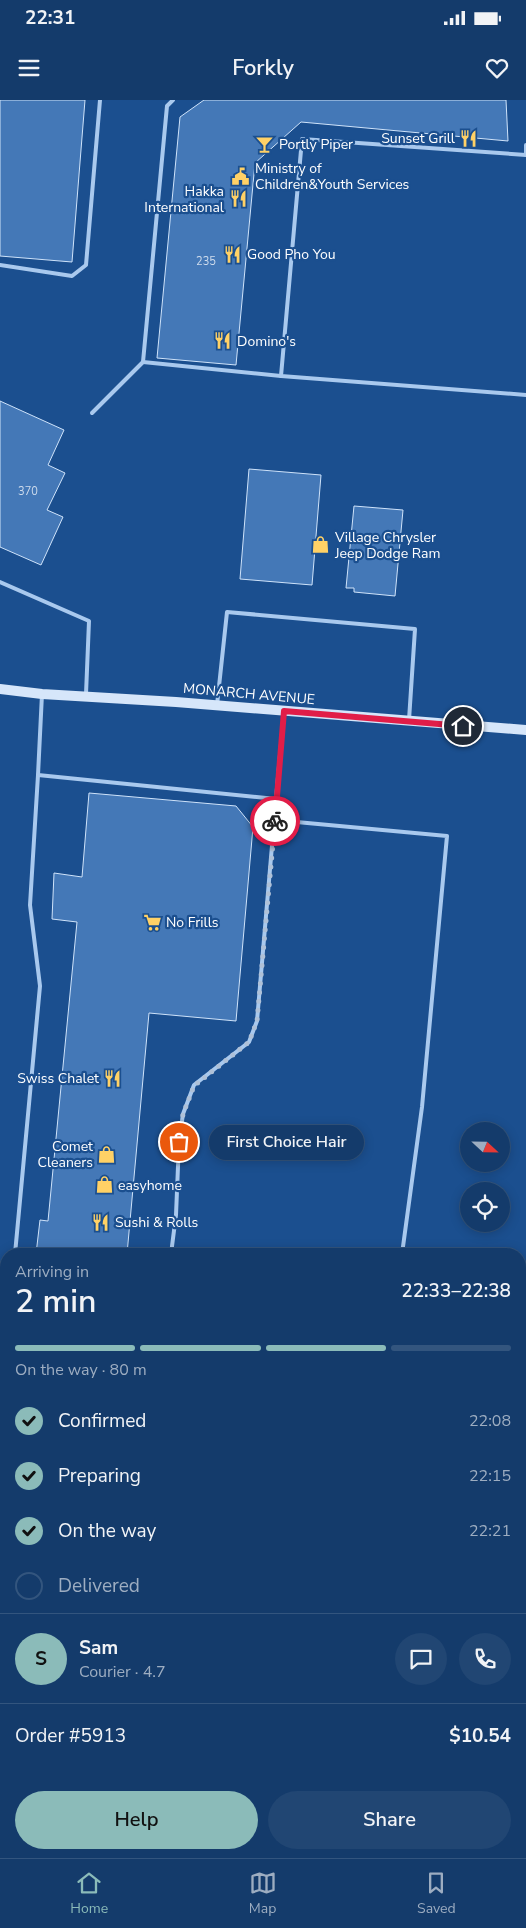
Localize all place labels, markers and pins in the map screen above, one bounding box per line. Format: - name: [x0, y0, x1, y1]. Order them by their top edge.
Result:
- restaurant icon: Sunset Grill: [459, 128, 479, 148]
- place label: Sunset Grill: [381, 129, 456, 148]
- bar icon: Portly Piper: [255, 134, 275, 154]
- place label: Portly Piper: [279, 135, 353, 154]
- place label: Ministry of Children&Youth Services: [255, 159, 410, 194]
- public building icon: Ministry of Children&Youth Services: [231, 166, 251, 186]
- place label: Hakka International: [144, 182, 225, 217]
- restaurant icon: Hakka International: [228, 189, 248, 209]
- restaurant icon: Good Pho You: [223, 244, 243, 264]
- place label: Good Pho You: [247, 245, 336, 264]
- restaurant icon: Domino's: [213, 331, 233, 351]
- place label: Domino's: [237, 332, 296, 351]
- place label: Village Chrysler Jeep Dodge Ram: [334, 528, 441, 563]
- shop icon: Village Chrysler Jeep Dodge Ram: [311, 535, 331, 555]
- pin: [442, 705, 484, 747]
- supermarket icon: No Frills: [142, 912, 162, 932]
- place label: No Frills: [166, 913, 219, 932]
- restaurant icon: Swiss Chalet: [103, 1068, 123, 1088]
- place label: Swiss Chalet: [17, 1069, 99, 1088]
- pin: [158, 1121, 200, 1163]
- callout: First Choice Hair: [209, 1124, 364, 1160]
- place label: Comet Cleaners: [38, 1137, 93, 1172]
- shop icon: Comet Cleaners: [97, 1144, 117, 1164]
- shop icon: easyhome: [94, 1175, 114, 1195]
- place label: easyhome: [118, 1176, 182, 1195]
- restaurant icon: Sushi & Rolls: [91, 1212, 111, 1232]
- place label: Sushi & Rolls: [115, 1213, 199, 1232]

